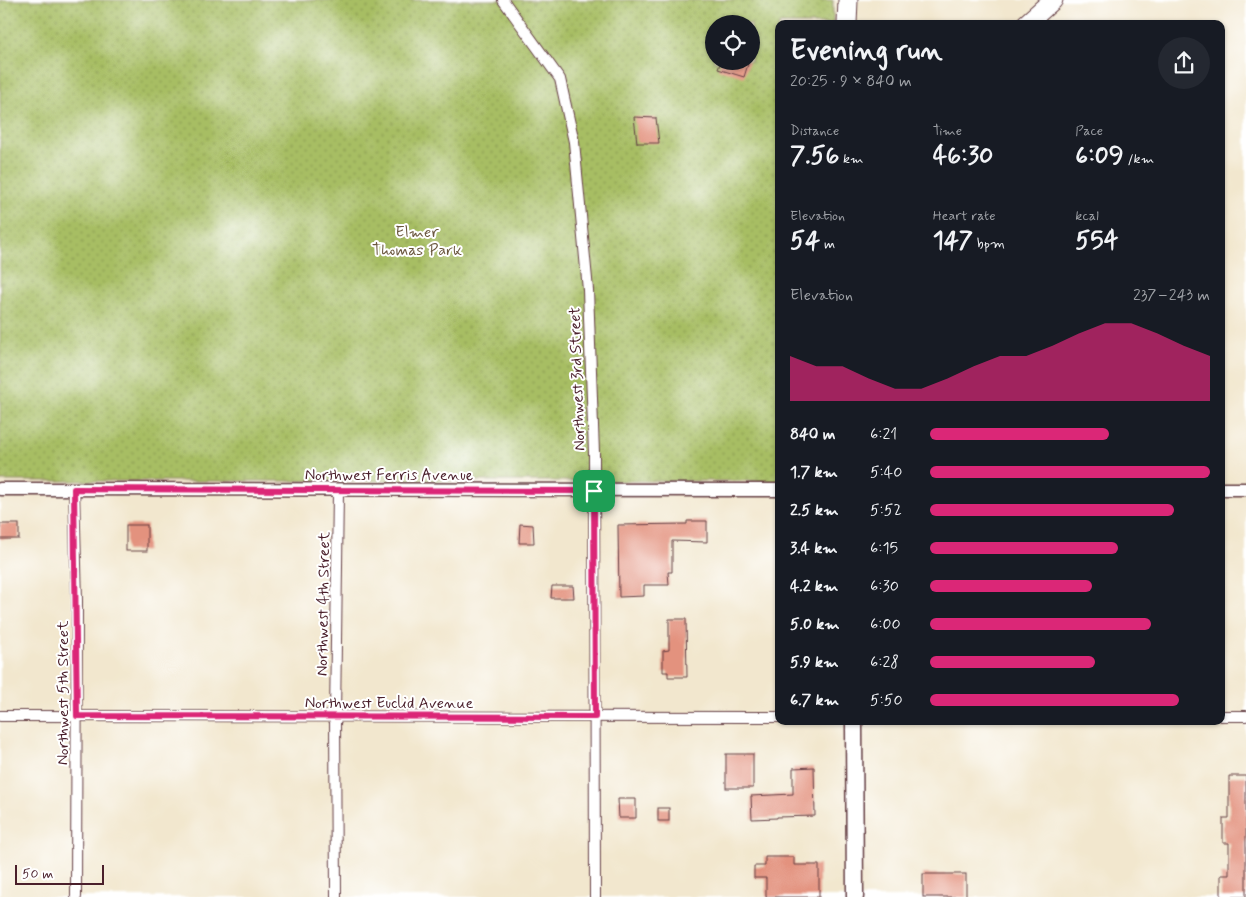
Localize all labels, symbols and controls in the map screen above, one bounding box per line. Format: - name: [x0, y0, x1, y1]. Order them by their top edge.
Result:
- map controls: [705, 15, 760, 70]
- button: locate: [705, 15, 760, 70]
- text: Evening run: [790, 33, 943, 70]
- button: share: [1158, 37, 1210, 89]
- text: 20:25 · 9 × 840 m: [790, 71, 912, 92]
- text: Distance: [790, 122, 839, 140]
- text: Time: [933, 122, 962, 140]
- text: Pace: [1075, 122, 1103, 140]
- text: 7.56: [790, 140, 839, 173]
- text: 46:30: [933, 140, 993, 173]
- text: 6:09: [1075, 140, 1124, 173]
- text: km: [839, 150, 863, 168]
- text: /km: [1124, 150, 1154, 168]
- text: Elevation: [790, 207, 845, 225]
- text: Heart rate: [933, 207, 996, 225]
- text: kcal: [1075, 207, 1099, 225]
- park label: Elmer Thomas Park: [372, 222, 462, 261]
- text: 54: [790, 225, 820, 258]
- text: 147: [933, 225, 973, 258]
- text: 554: [1075, 225, 1118, 258]
- text: m: [820, 235, 835, 253]
- text: bpm: [973, 235, 1005, 253]
- text: Elevation: [790, 285, 853, 306]
- text: 237–243 m: [1133, 285, 1210, 306]
- street label: Northwest 3rd Street: [564, 306, 591, 451]
- text: 840 m: [790, 424, 835, 445]
- text: 6:21: [870, 424, 897, 445]
- text: 1.7 km: [790, 462, 838, 483]
- text: 5:40: [870, 462, 902, 483]
- street label: Northwest Ferris Avenue: [305, 465, 474, 486]
- pin: [573, 470, 615, 512]
- icon: arrive: [580, 477, 608, 505]
- text: 2.5 km: [790, 500, 838, 521]
- text: 5:52: [870, 500, 902, 521]
- street label: Northwest 4th Street: [312, 531, 335, 676]
- text: 3.4 km: [790, 538, 838, 559]
- text: 6:15: [870, 538, 898, 559]
- text: 4.2 km: [790, 576, 838, 597]
- text: 6:30: [870, 576, 899, 597]
- text: 5.0 km: [790, 614, 840, 635]
- text: 6:00: [870, 614, 901, 635]
- street label: Northwest 5th Street: [53, 620, 74, 765]
- text: 5.9 km: [790, 652, 838, 673]
- text: 6:28: [870, 652, 899, 673]
- text: 6.7 km: [790, 690, 839, 711]
- text: 5:50: [870, 690, 903, 711]
- street label: Northwest Euclid Avenue: [305, 693, 473, 714]
- scale bar: [15, 862, 104, 885]
- text: 50 m: [22, 865, 53, 883]

